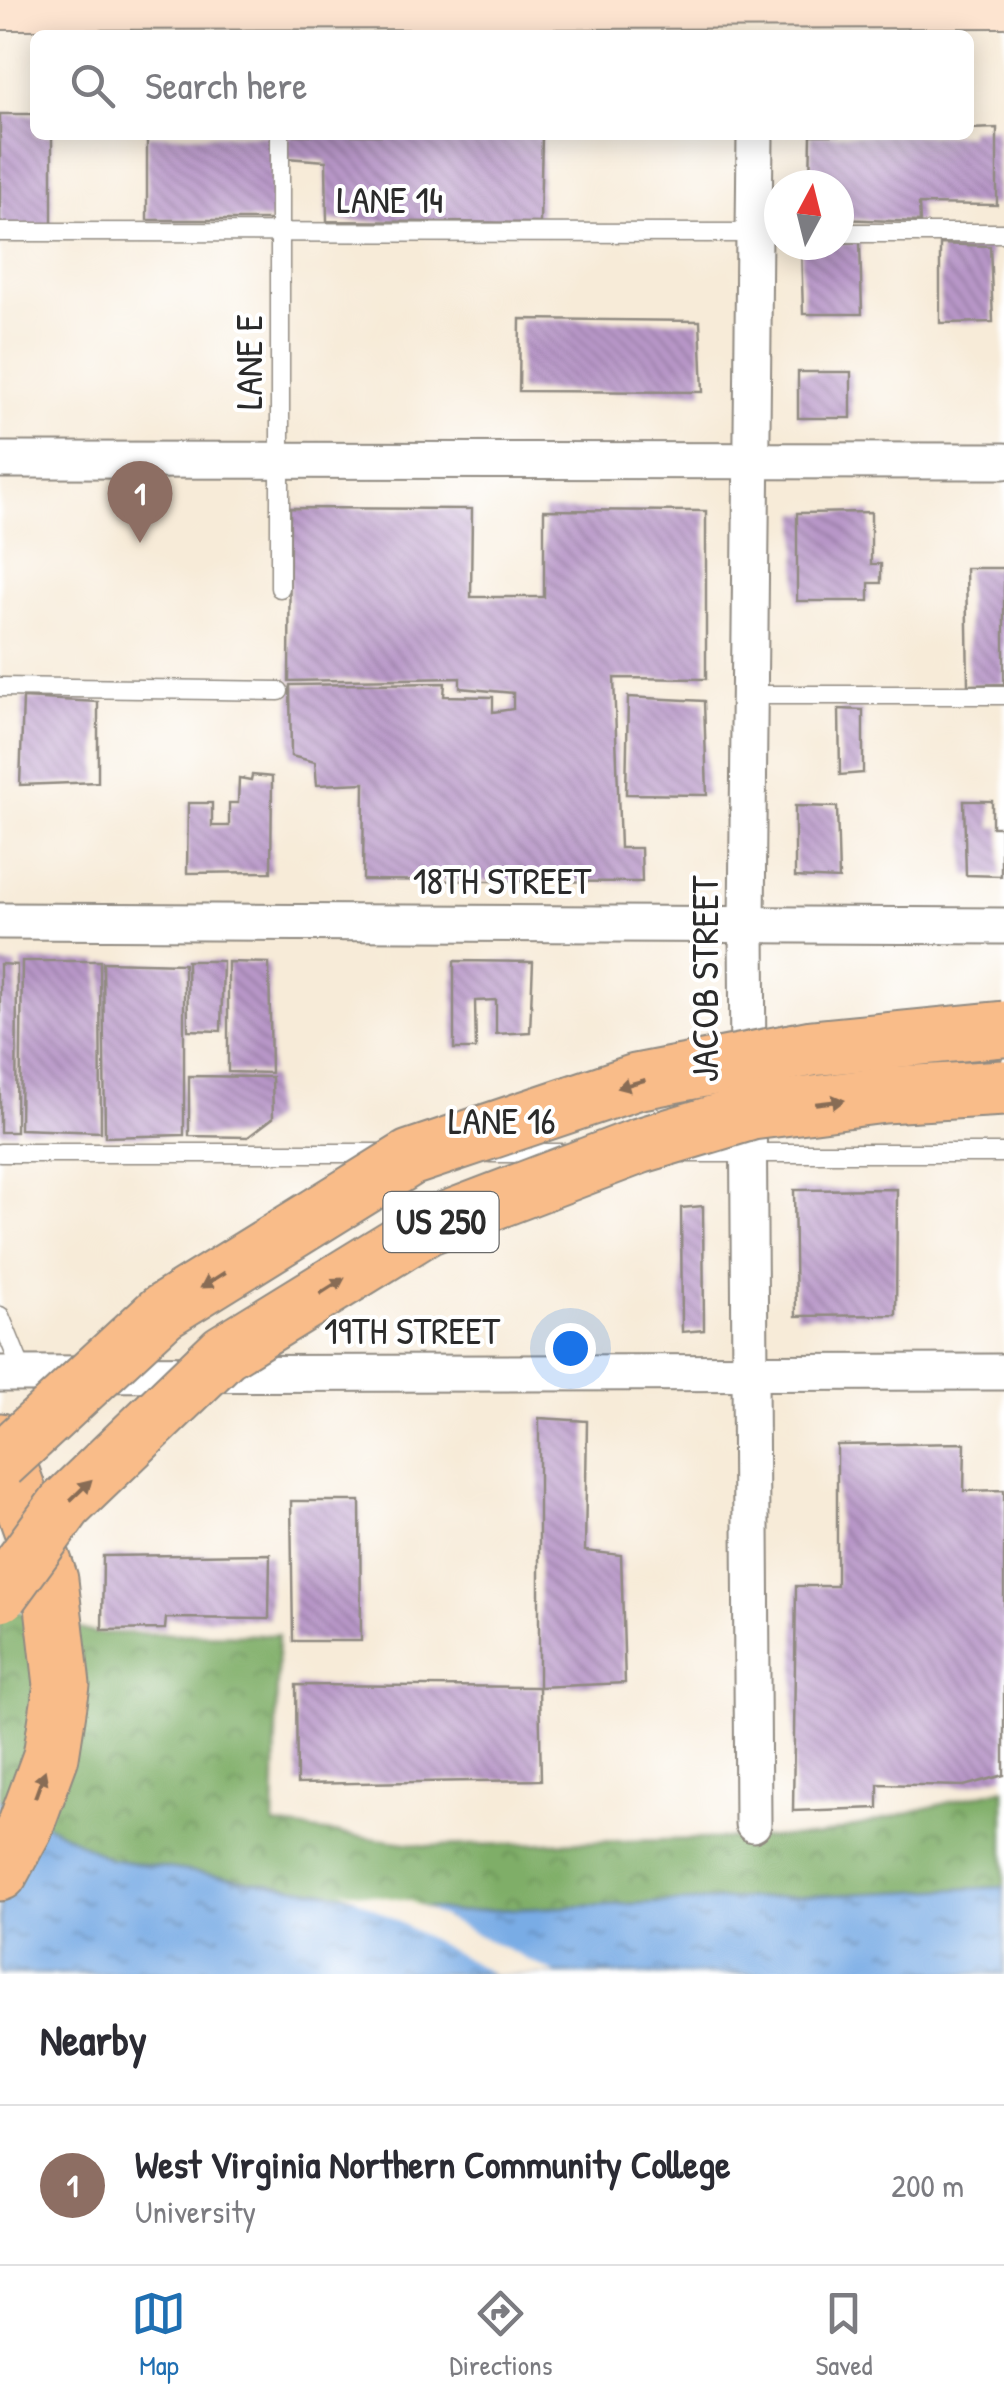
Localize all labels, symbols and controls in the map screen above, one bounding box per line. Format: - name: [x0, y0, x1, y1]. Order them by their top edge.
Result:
- search box: [30, 30, 974, 140]
- icon: search: [65, 58, 120, 113]
- text: Search here: [145, 59, 307, 111]
- north arrow: [764, 170, 854, 260]
- street label: LANE 14: [337, 173, 443, 225]
- street label: LANE E: [222, 314, 274, 410]
- pin: 1: [108, 460, 172, 543]
- street label: 18TH STREET: [413, 854, 592, 906]
- street label: JACOB STREET: [678, 875, 730, 1082]
- one-way arrow: [615, 1077, 646, 1092]
- street label: LANE 16: [448, 1094, 556, 1146]
- one-way arrow: [815, 1094, 846, 1110]
- road number: US 250: [384, 1192, 498, 1252]
- one-way arrow: [199, 1271, 227, 1288]
- one-way arrow: [318, 1277, 346, 1295]
- street label: 19TH STREET: [324, 1304, 501, 1356]
- your location: [545, 1323, 596, 1374]
- one-way arrow: [69, 1478, 93, 1502]
- one-way arrow: [33, 1769, 48, 1799]
- text: Nearby: [40, 2011, 147, 2068]
- text: West Virginia Northern Community College: [135, 2138, 730, 2190]
- text: 1: [67, 2164, 78, 2207]
- text: 200 m: [891, 2164, 964, 2207]
- text: University: [135, 2190, 256, 2233]
- tab: Map: [131, 2286, 186, 2384]
- tab: Directions: [449, 2286, 552, 2384]
- tab: Saved: [815, 2286, 873, 2384]

